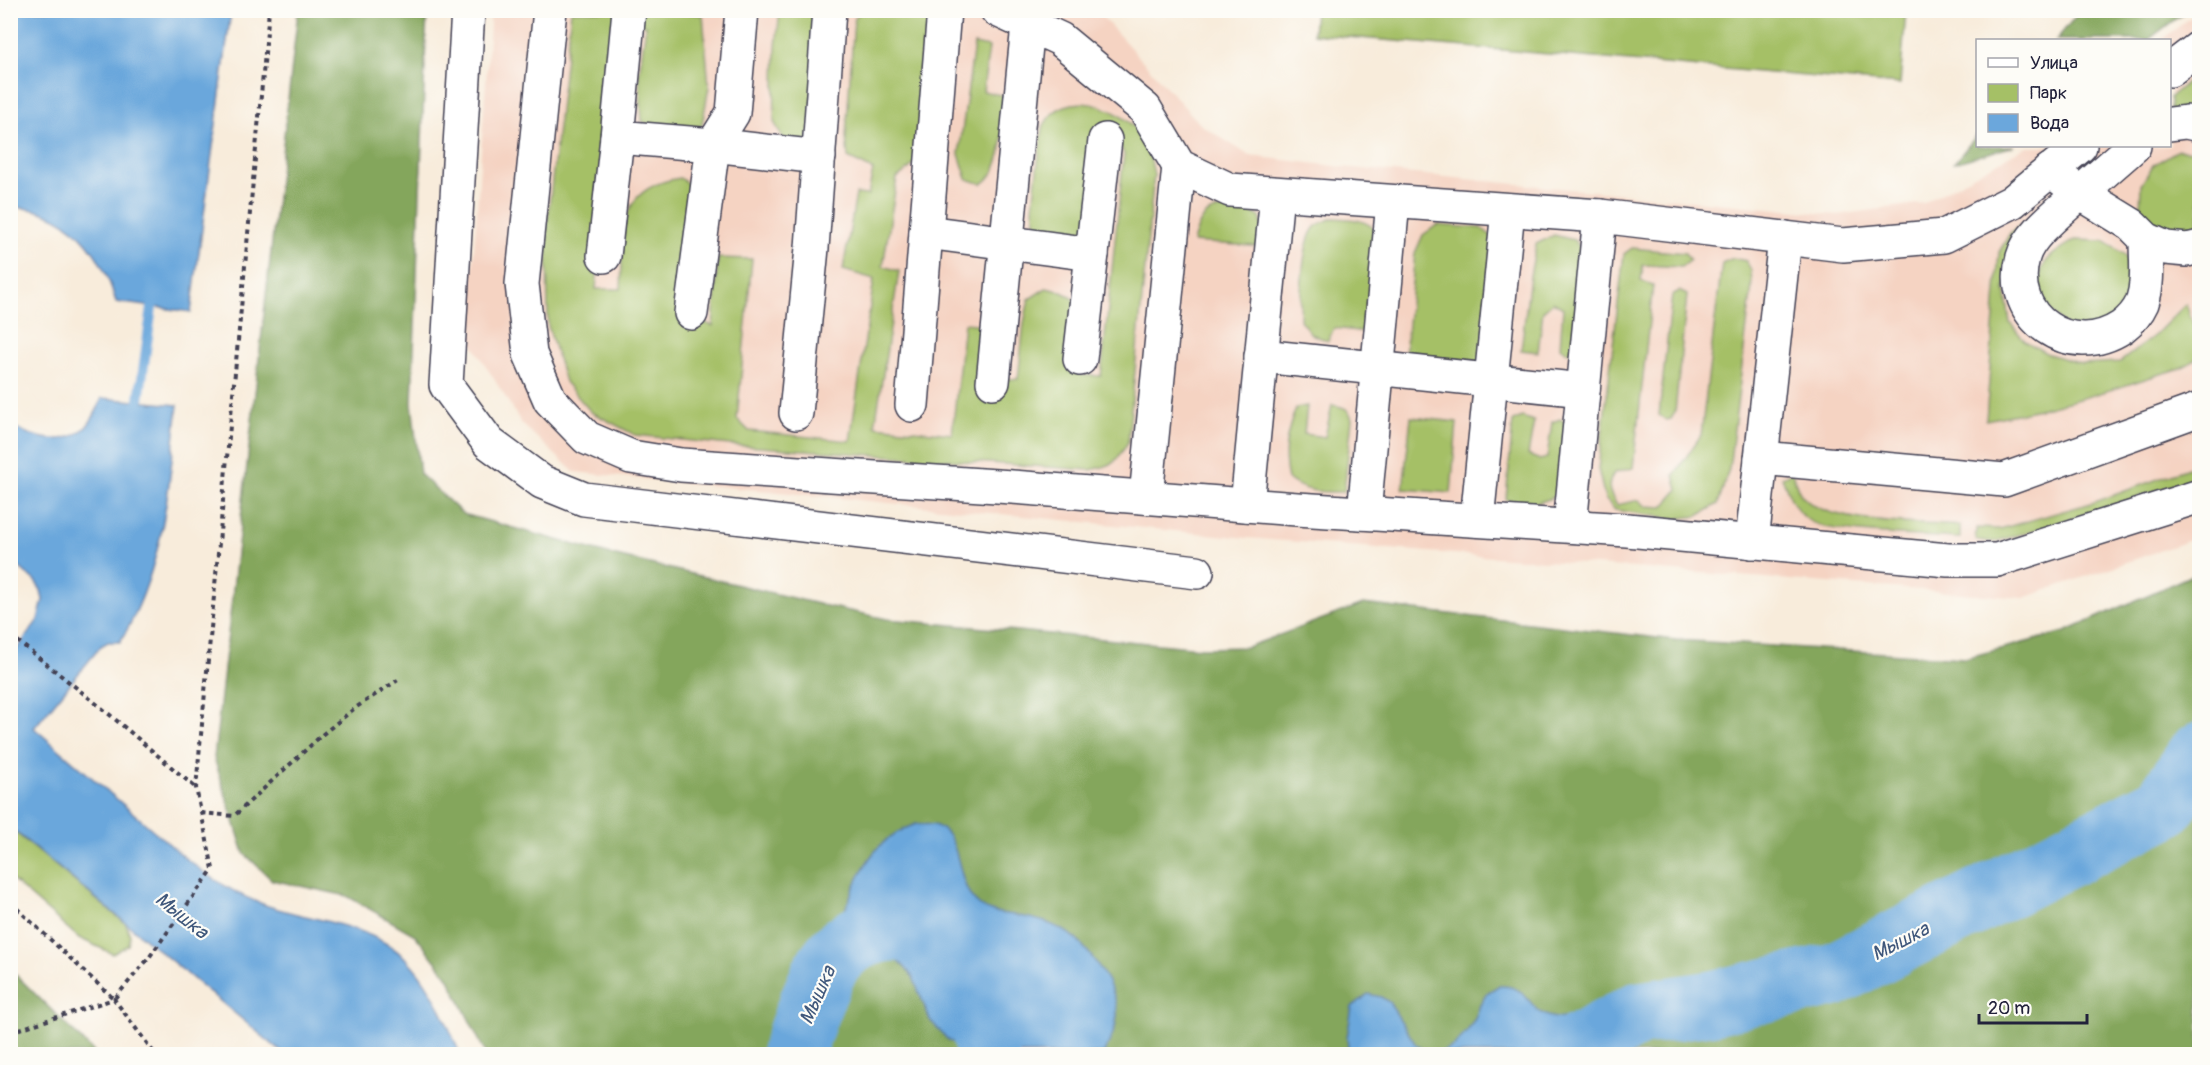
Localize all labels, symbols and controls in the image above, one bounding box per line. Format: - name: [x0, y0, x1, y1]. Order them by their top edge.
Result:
- legend: [1976, 39, 2171, 147]
- text: Улица: [2030, 52, 2078, 75]
- text: Парк: [2030, 82, 2067, 105]
- text: Вода: [2030, 112, 2069, 135]
- water label: Мышка: [150, 886, 215, 945]
- water label: Мышка: [1867, 916, 1935, 966]
- water label: Мышка: [794, 961, 842, 1028]
- scale bar: [1979, 987, 2087, 1025]
- text: 20 m: [1988, 997, 2030, 1020]

